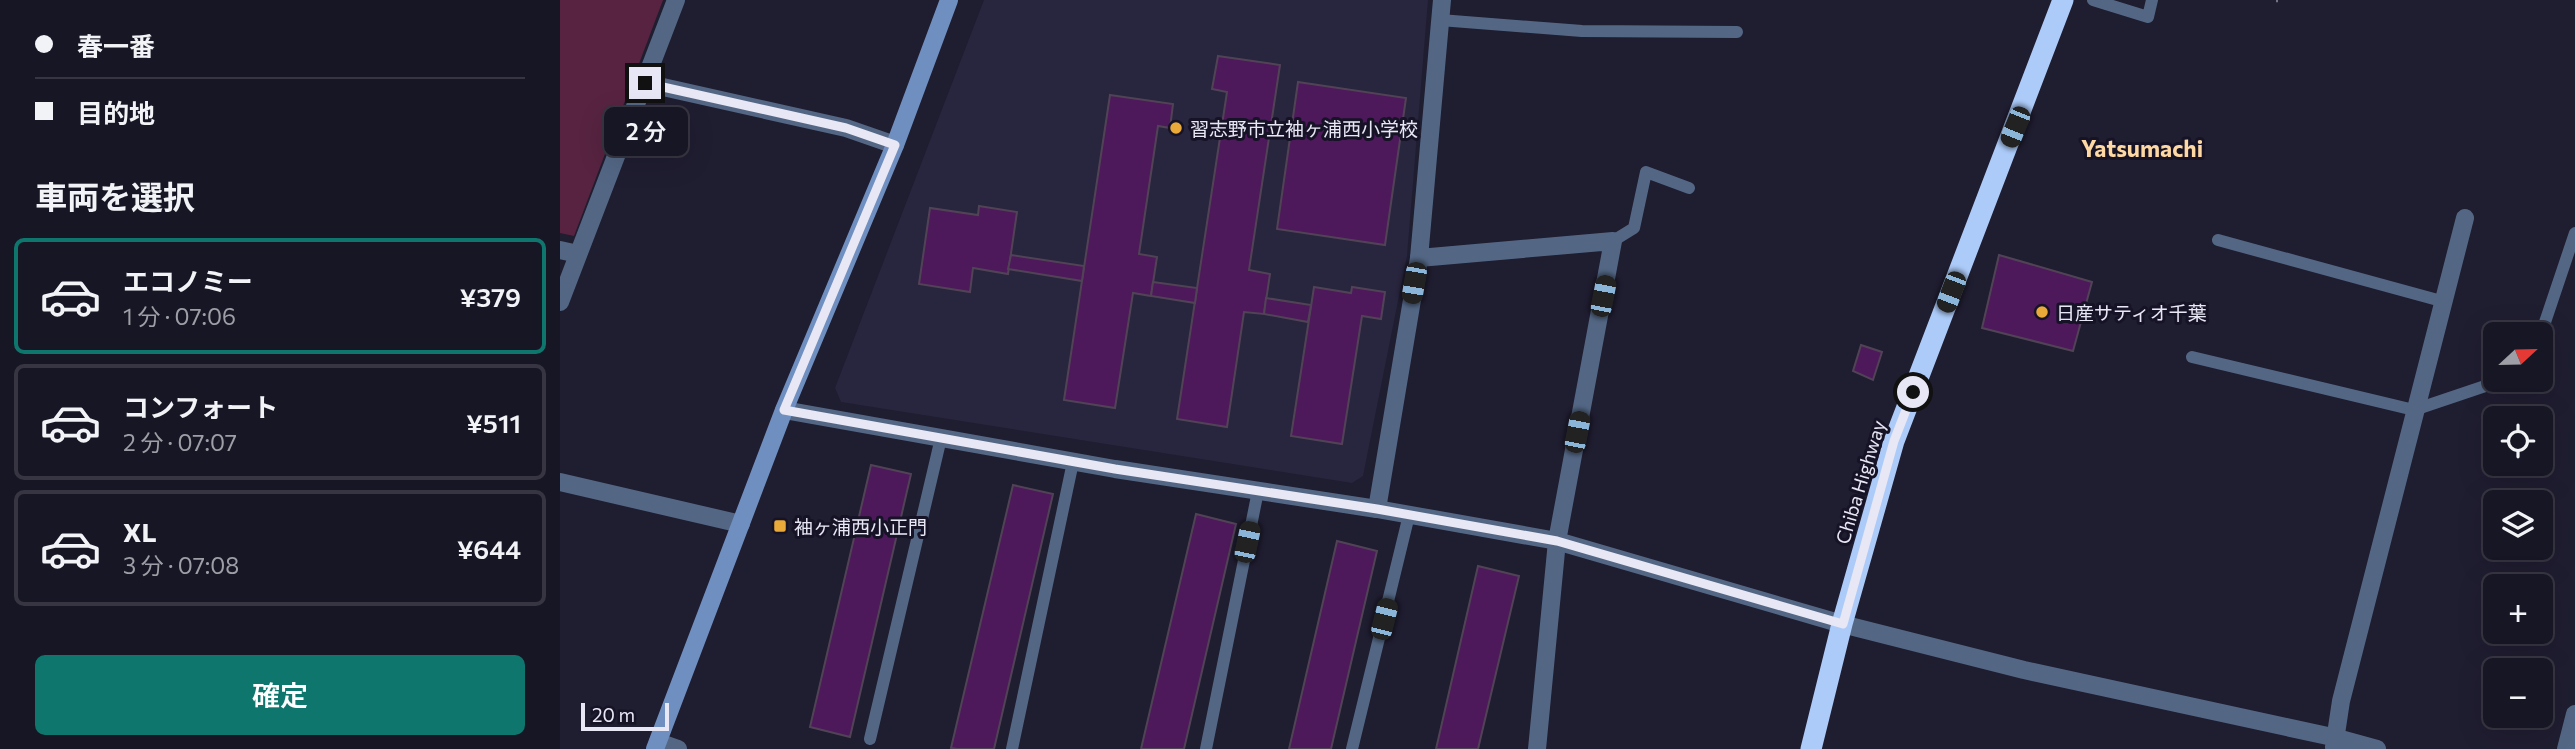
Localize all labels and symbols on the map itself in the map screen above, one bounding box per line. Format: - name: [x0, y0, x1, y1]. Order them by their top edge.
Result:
- route end: [629, 67, 661, 99]
- car: [1998, 104, 2033, 150]
- callout: 2 分: [603, 108, 687, 156]
- place label: 習志野市立袖ヶ浦西小学校: [1190, 117, 1418, 140]
- marker: 習志野市立袖ヶ浦西小学校: [1168, 120, 1184, 136]
- district label: Yatsumachi: [2081, 134, 2203, 162]
- car: [1401, 260, 1428, 306]
- car: [1934, 269, 1969, 315]
- car: [1589, 273, 1618, 319]
- place label: 日産サティオ千葉: [2056, 301, 2207, 324]
- marker: 日産サティオ千葉: [2034, 304, 2050, 320]
- north arrow: [2483, 322, 2553, 392]
- route start: [1897, 376, 1929, 408]
- car: [1563, 409, 1592, 455]
- street label: Chiba Highway: [1830, 417, 1890, 547]
- place label: 袖ヶ浦西小正門: [794, 515, 927, 538]
- marker: 袖ヶ浦西小正門: [772, 518, 788, 534]
- car: [1233, 519, 1262, 565]
- car: [1369, 596, 1400, 642]
- scale bar: [581, 700, 668, 732]

